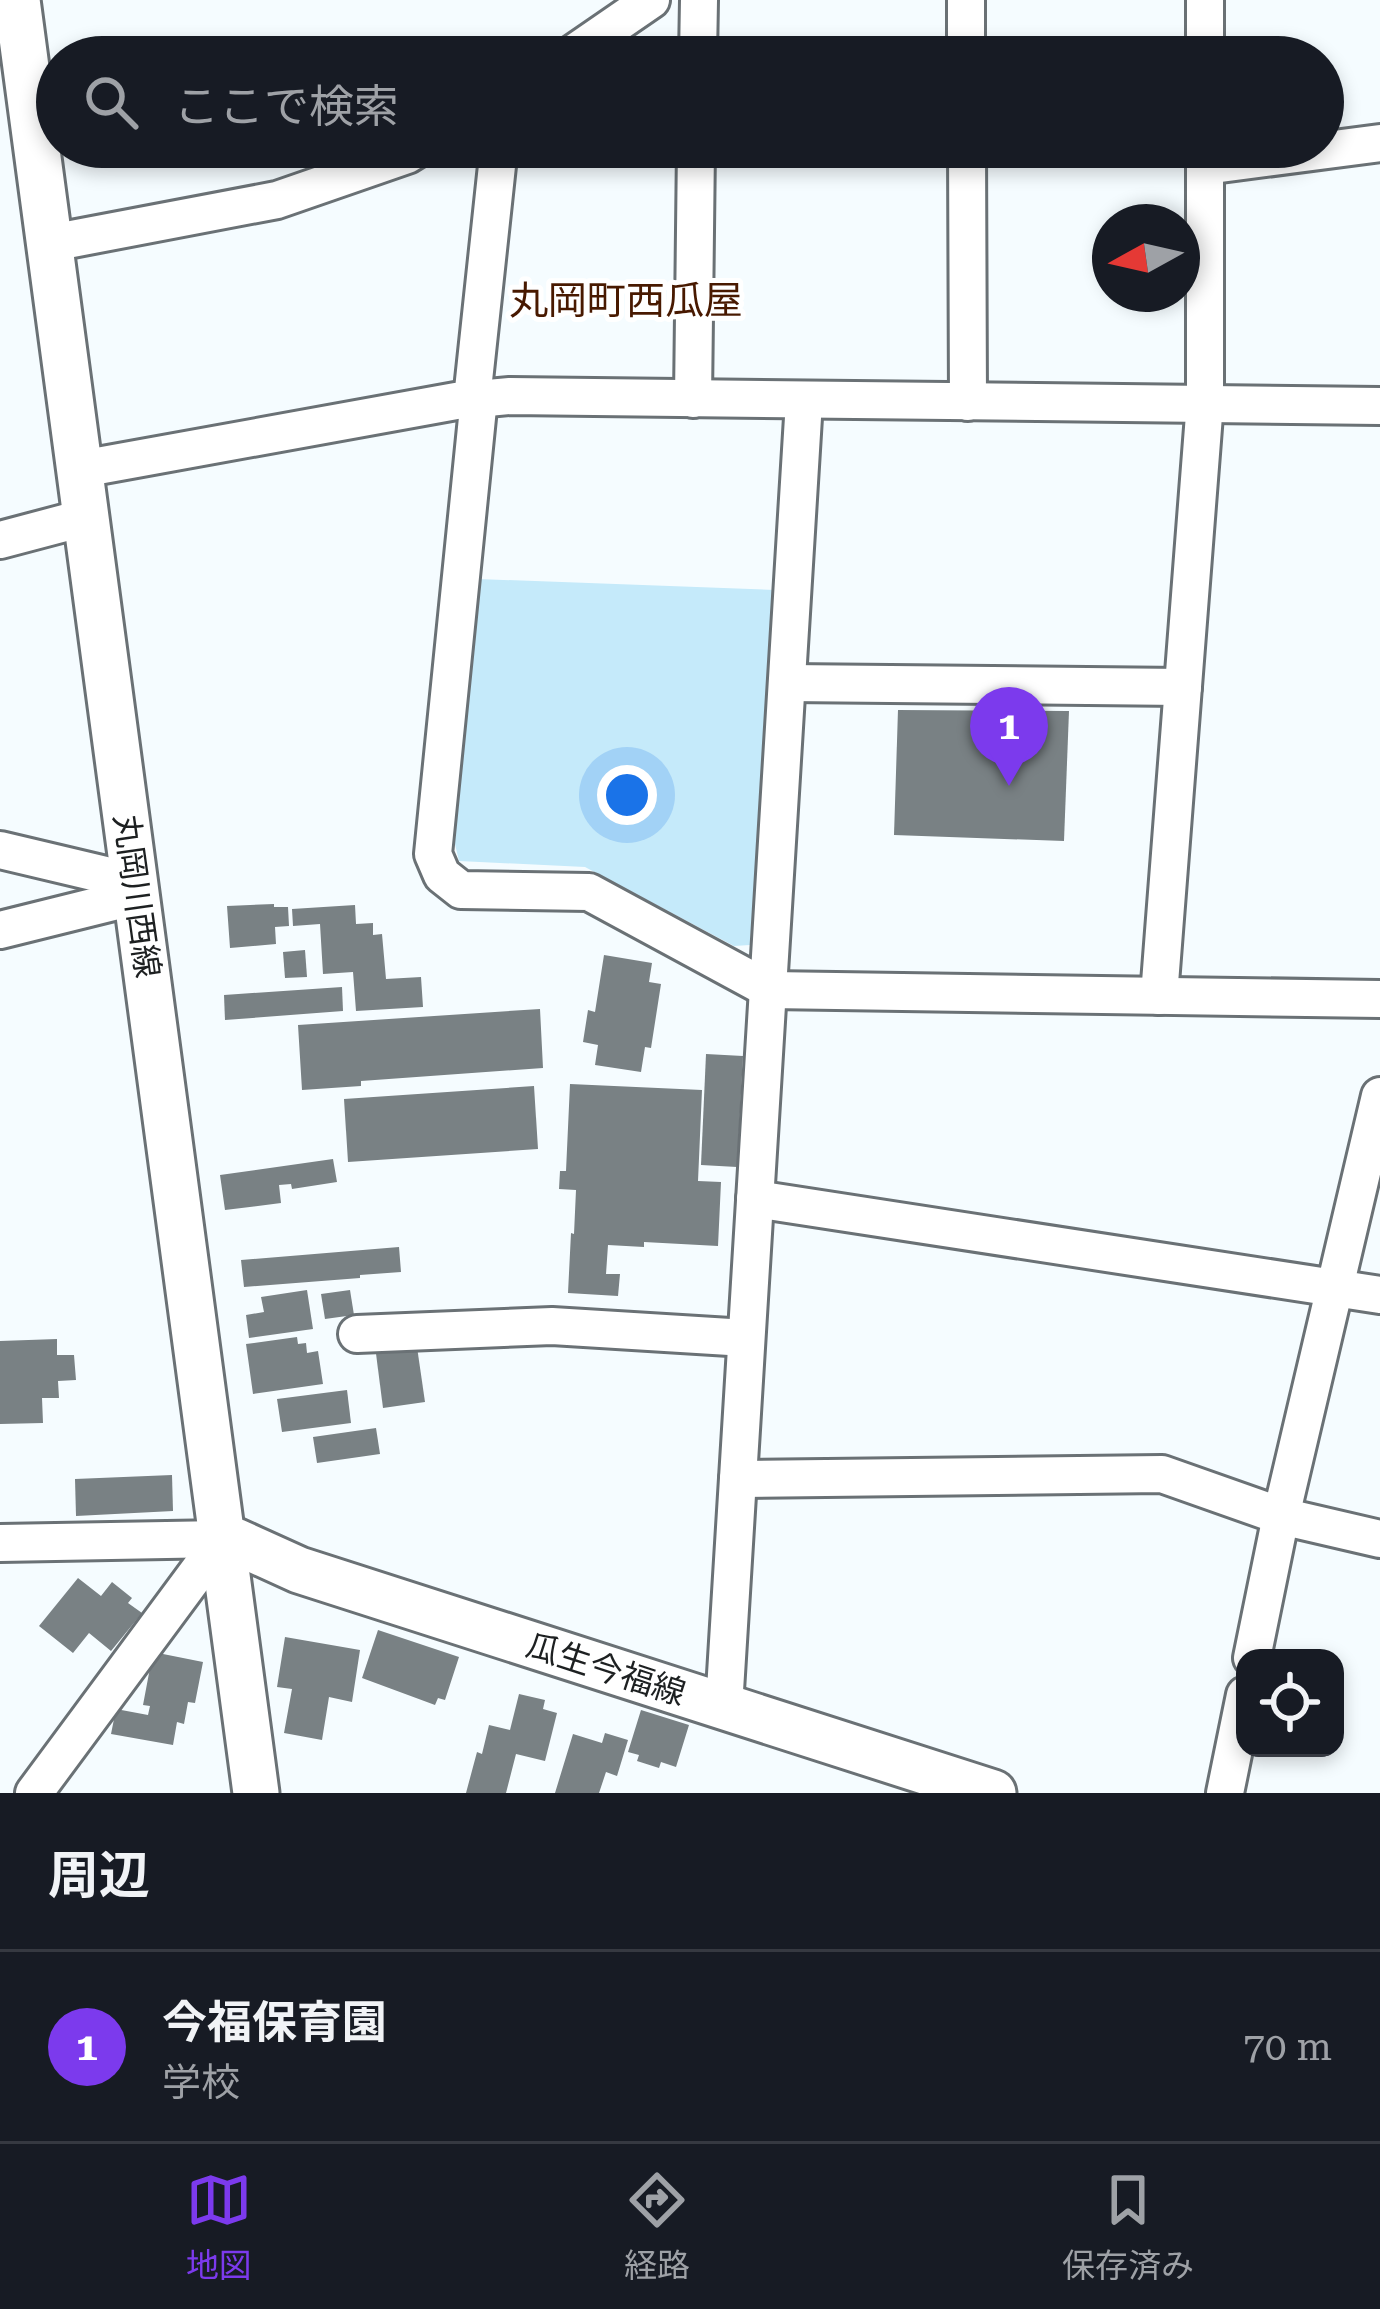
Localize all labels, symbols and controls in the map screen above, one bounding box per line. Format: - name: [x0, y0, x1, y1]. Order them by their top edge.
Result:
- search box: [36, 36, 1344, 168]
- icon: search: [78, 69, 144, 135]
- text: ここで検索: [174, 80, 399, 133]
- north arrow: [1092, 204, 1200, 312]
- district label: 丸岡町西瓜屋: [509, 278, 743, 324]
- pin: 1: [970, 687, 1048, 786]
- your location: [597, 765, 657, 825]
- street label: 丸岡川西線: [106, 812, 168, 980]
- street label: 瓜生今福線: [522, 1625, 690, 1713]
- map controls: [1236, 1649, 1344, 1757]
- button: locate: [1236, 1649, 1344, 1757]
- text: 周辺: [48, 1846, 150, 1905]
- text: 今福保育園: [162, 1996, 387, 2049]
- text: 1: [76, 2024, 98, 2070]
- text: 70 m: [1243, 2024, 1332, 2070]
- text: 学校: [162, 2060, 240, 2106]
- tab: 地図: [186, 2167, 252, 2287]
- tab: 経路: [624, 2167, 690, 2287]
- tab: 保存済み: [1062, 2167, 1194, 2287]

